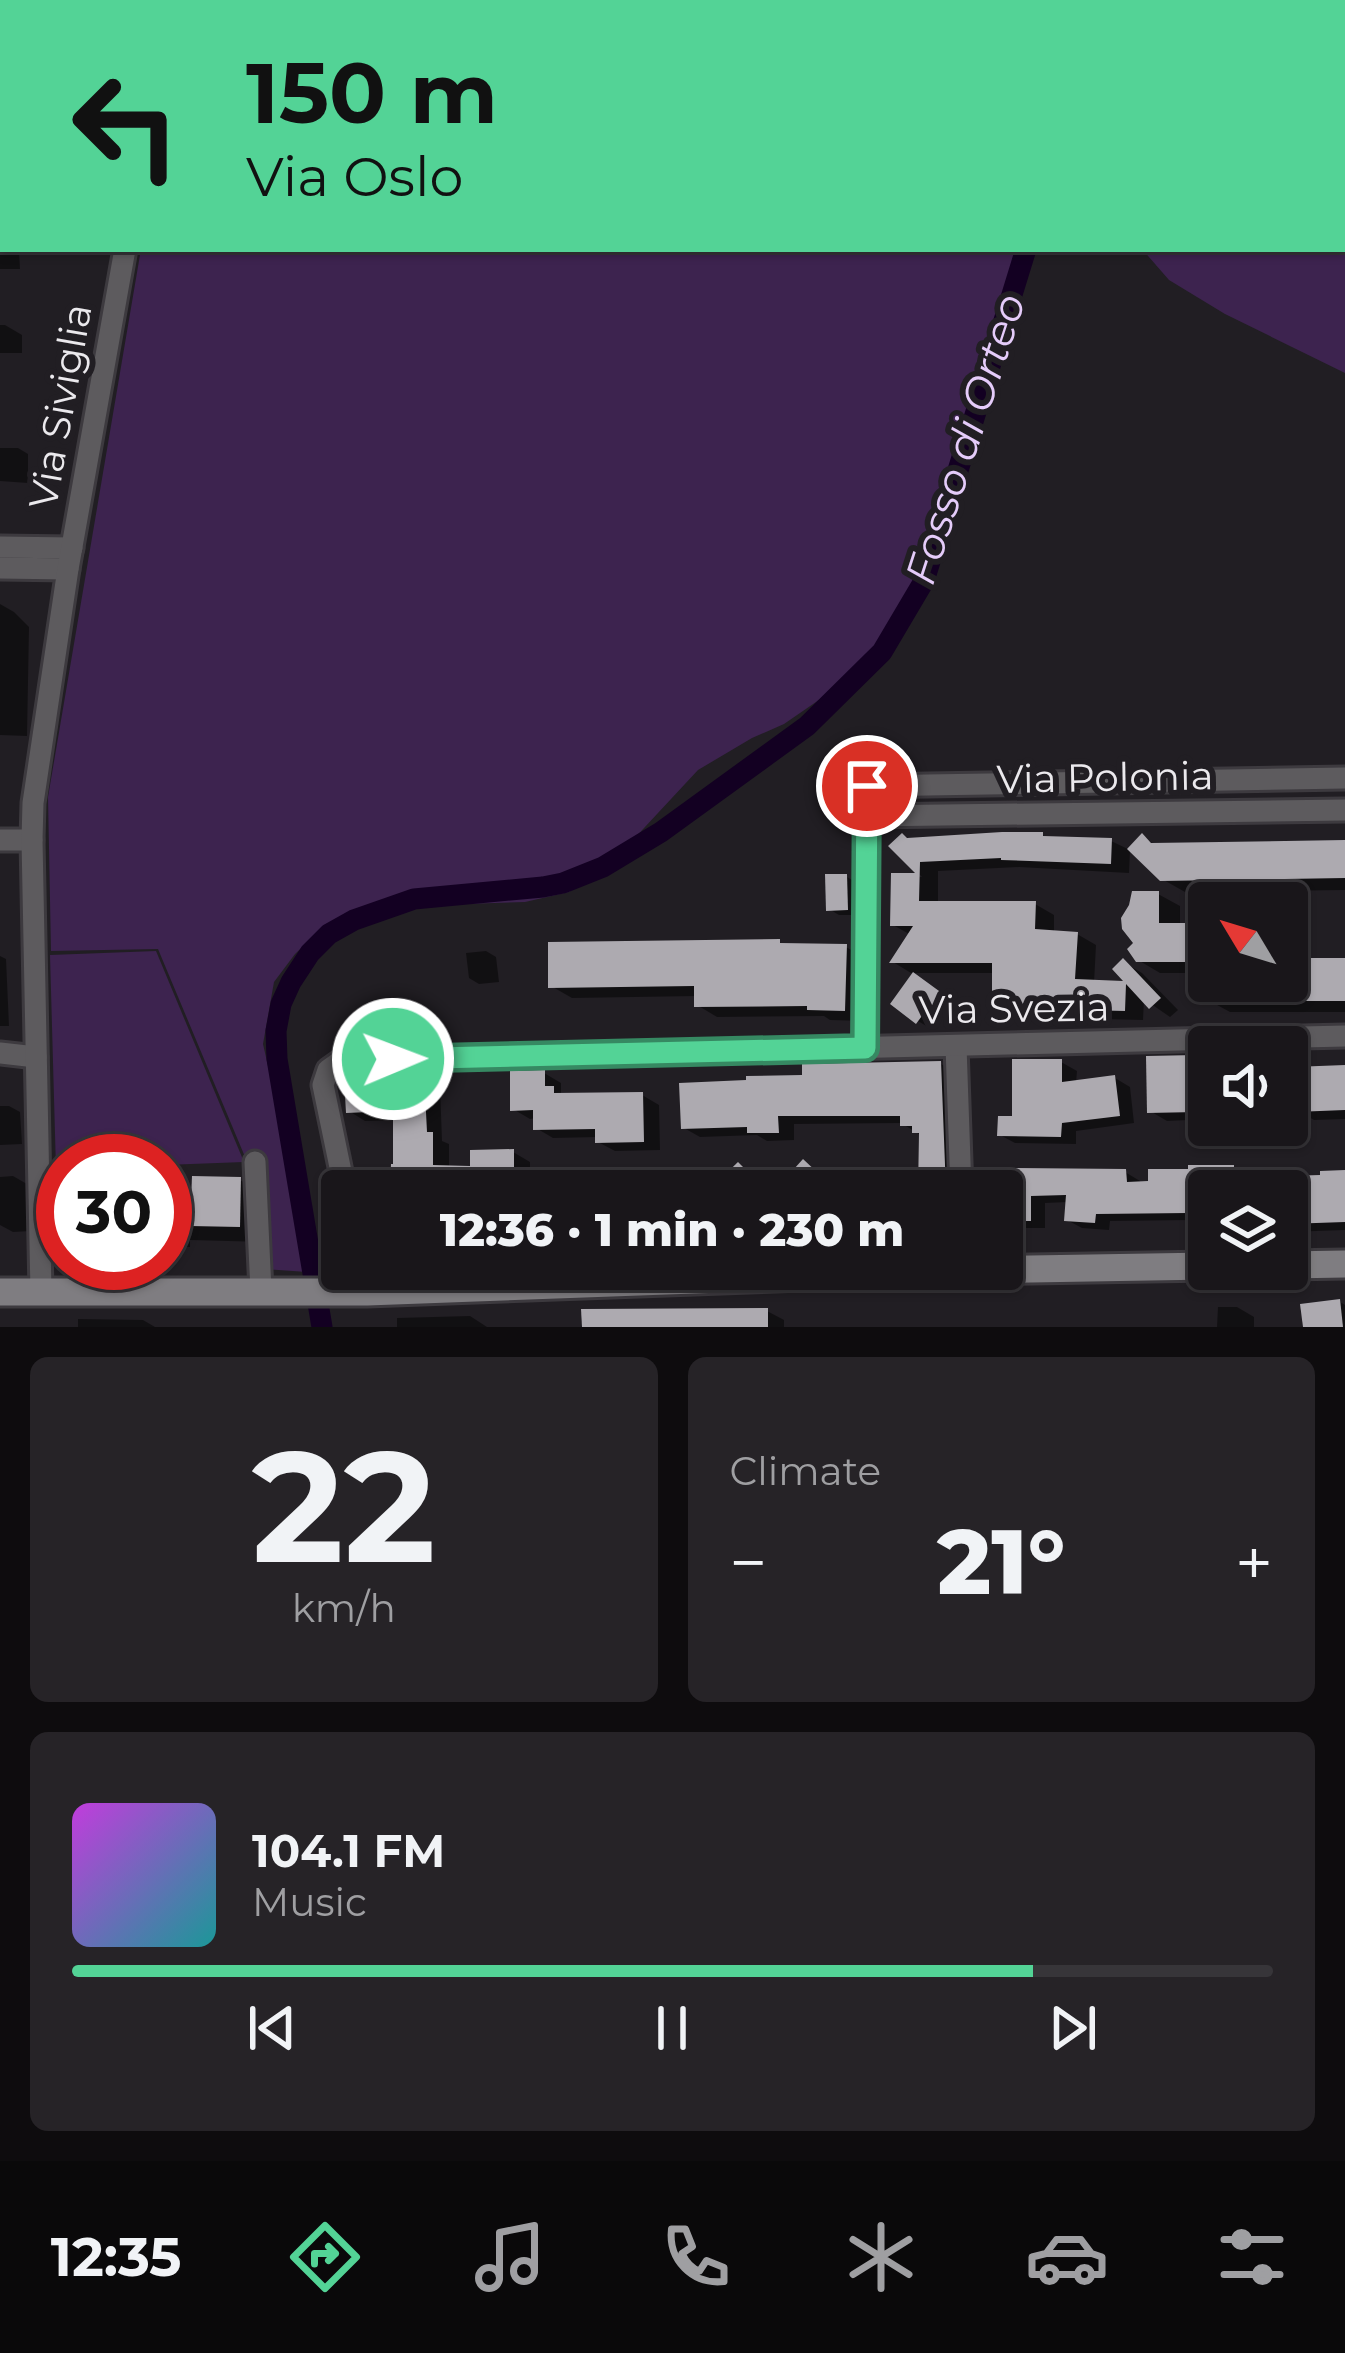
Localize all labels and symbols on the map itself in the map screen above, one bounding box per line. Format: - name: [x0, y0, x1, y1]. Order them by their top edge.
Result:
- water label: Fosso di Orteo: [894, 287, 1036, 591]
- street label: Via Siviglia: [18, 300, 102, 512]
- pin: [816, 735, 918, 837]
- street label: Via Polonia: [996, 751, 1214, 803]
- north arrow: [1188, 882, 1308, 1002]
- street label: Via Svezia: [918, 982, 1110, 1034]
- position arrow: [330, 996, 456, 1122]
- speed limit sign: 30: [36, 1134, 192, 1290]

